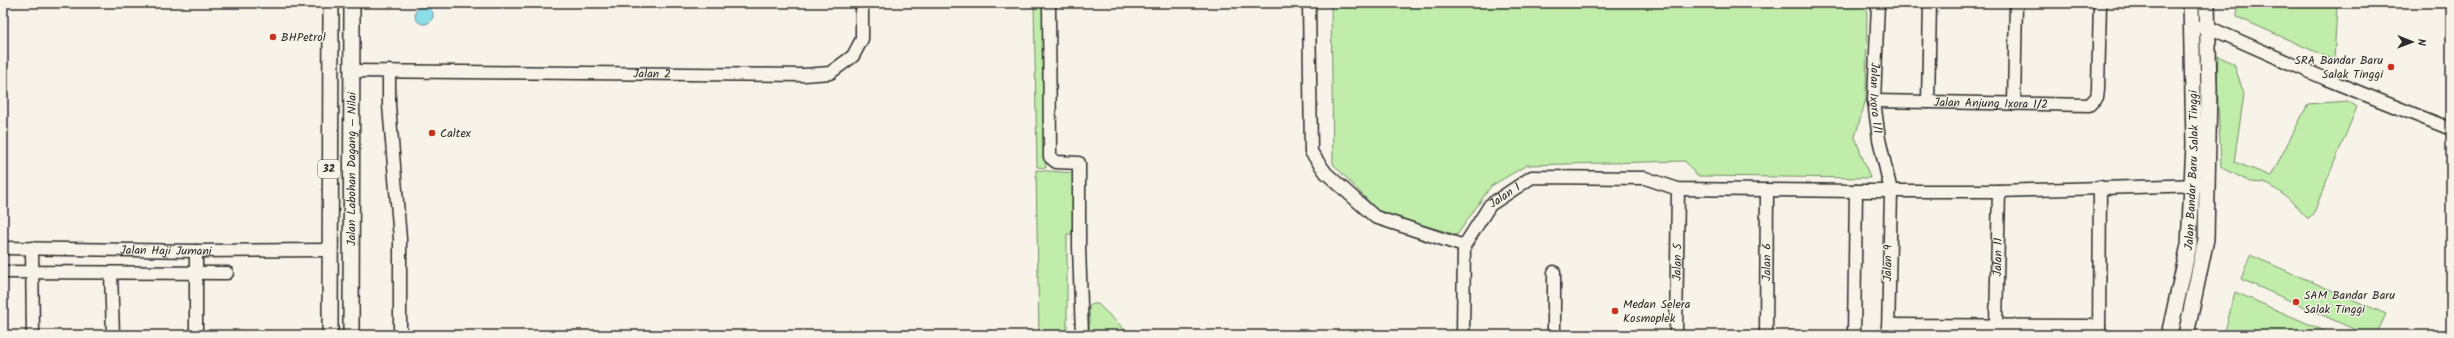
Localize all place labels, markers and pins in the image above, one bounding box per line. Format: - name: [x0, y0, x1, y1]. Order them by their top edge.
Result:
- place label: BHPetrol: [281, 28, 326, 47]
- marker: BHPetrol: [268, 32, 278, 42]
- place label: SRA Bandar Baru Salak Tinggi: [2294, 51, 2384, 84]
- marker: SRA Bandar Baru Salak Tinggi: [2386, 62, 2396, 72]
- place label: Caltex: [440, 124, 472, 143]
- marker: Caltex: [427, 128, 437, 138]
- place label: SAM Bandar Baru Salak Tinggi: [2304, 286, 2395, 319]
- place label: Medan Selera Kosmoplek: [1623, 295, 1691, 328]
- marker: SAM Bandar Baru Salak Tinggi: [2291, 297, 2301, 307]
- marker: Medan Selera Kosmoplek: [1610, 306, 1620, 316]

